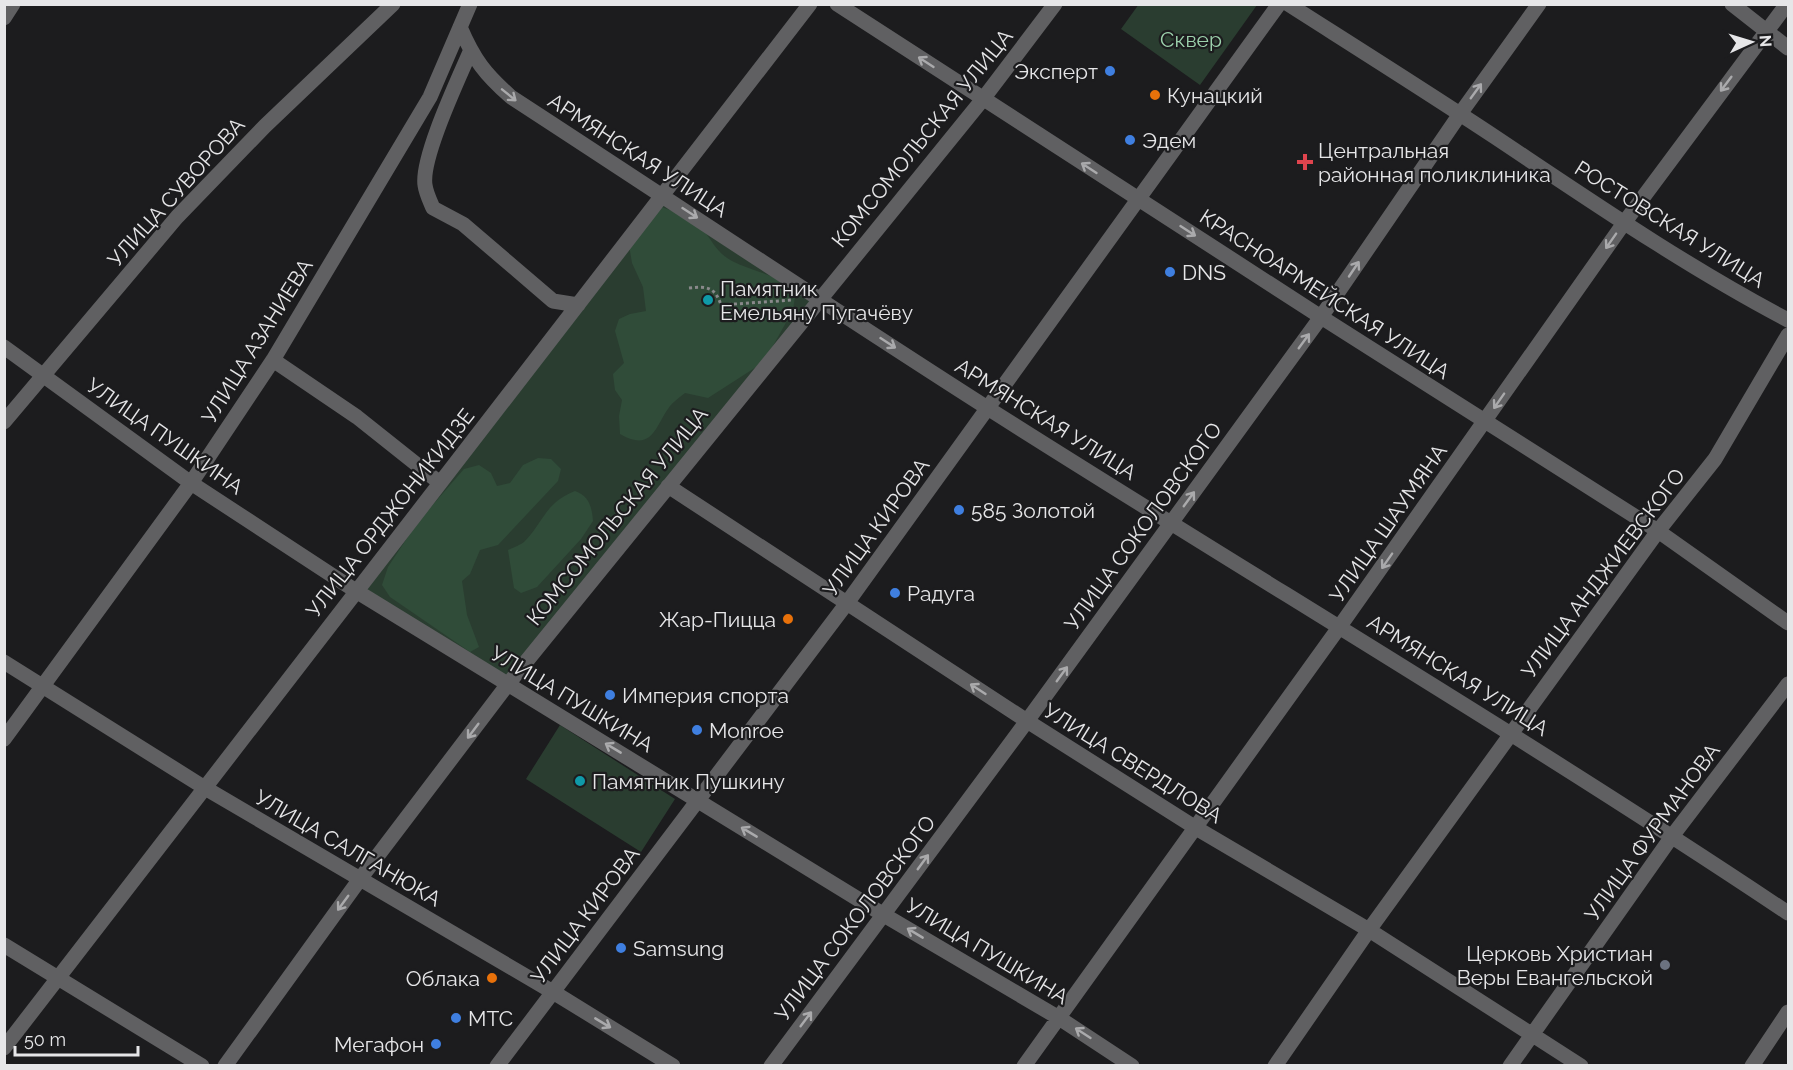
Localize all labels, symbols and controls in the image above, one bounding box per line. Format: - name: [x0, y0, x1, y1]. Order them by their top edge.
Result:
- north arrow: [1721, 12, 1781, 72]
- street label: КОМСОМОЛЬСКАЯ УЛИЦА: [826, 24, 1018, 252]
- park label: Сквер: [1160, 27, 1222, 52]
- text: N: [1756, 34, 1775, 48]
- one-way arrow: [917, 55, 934, 68]
- place label: Эксперт: [1014, 59, 1098, 84]
- marker: Эксперт: [1103, 64, 1117, 78]
- one-way arrow: [1720, 76, 1733, 92]
- place label: Кунацкий: [1167, 83, 1263, 108]
- one-way arrow: [1470, 84, 1482, 100]
- one-way arrow: [501, 88, 517, 101]
- street label: АРМЯНСКАЯ УЛИЦА: [544, 88, 732, 222]
- marker: Кунацкий: [1148, 88, 1162, 102]
- street label: УЛИЦА СУВОРОВА: [102, 112, 250, 272]
- place label: Эдем: [1142, 128, 1196, 153]
- marker: Эдем: [1123, 133, 1137, 147]
- place label: Центральная районная поликлиника: [1318, 138, 1551, 187]
- marker: Центральная районная поликлиника: [1296, 153, 1314, 171]
- street label: РОСТОВСКАЯ УЛИЦА: [1570, 155, 1770, 293]
- one-way arrow: [1081, 161, 1098, 174]
- street label: КРАСНОАРМЕЙСКАЯ УЛИЦА: [1195, 204, 1455, 384]
- one-way arrow: [681, 207, 698, 219]
- one-way arrow: [1179, 225, 1195, 237]
- one-way arrow: [1605, 233, 1617, 249]
- street label: УЛИЦА АЗАНИЕВА: [196, 254, 318, 428]
- place label: DNS: [1182, 260, 1226, 285]
- one-way arrow: [1348, 261, 1360, 278]
- marker: DNS: [1163, 265, 1177, 279]
- place label: Памятник Емельяну Пугачёву: [720, 276, 913, 325]
- marker: Памятник Емельяну Пугачёву: [701, 293, 715, 307]
- one-way arrow: [1298, 334, 1310, 350]
- one-way arrow: [879, 337, 896, 349]
- street label: АРМЯНСКАЯ УЛИЦА: [951, 353, 1141, 485]
- street label: УЛИЦА ПУШКИНА: [82, 373, 248, 499]
- one-way arrow: [1493, 393, 1505, 409]
- street label: КОМСОМОЛЬСКАЯ УЛИЦА: [521, 402, 713, 630]
- street label: УЛИЦА ОРДЖОНИКИДЗЕ: [301, 404, 479, 622]
- street label: УЛИЦА СОКОЛОВСКОГО: [1059, 417, 1227, 635]
- street label: УЛИЦА ШАУМЯНА: [1324, 439, 1452, 607]
- street label: УЛИЦА КИРОВА: [818, 453, 934, 601]
- street label: УЛИЦА АНДЖИЕВСКОГО: [1516, 463, 1690, 683]
- one-way arrow: [1182, 491, 1195, 507]
- place label: 585 Золотой: [971, 498, 1095, 523]
- marker: 585 Золотой: [952, 503, 966, 517]
- one-way arrow: [1381, 552, 1393, 568]
- place label: Радуга: [907, 581, 975, 606]
- marker: Радуга: [888, 586, 902, 600]
- place label: Жар-Пицца: [659, 607, 776, 632]
- street label: АРМЯНСКАЯ УЛИЦА: [1363, 609, 1553, 741]
- marker: Жар-Пицца: [781, 612, 795, 626]
- street label: УЛИЦА ПУШКИНА: [486, 641, 658, 757]
- one-way arrow: [1056, 666, 1068, 682]
- place label: Империя спорта: [622, 683, 789, 708]
- one-way arrow: [971, 683, 987, 695]
- marker: Империя спорта: [603, 688, 617, 702]
- street label: УЛИЦА СВЕРДЛОВА: [1039, 698, 1227, 828]
- place label: Monroe: [709, 718, 784, 743]
- one-way arrow: [466, 722, 479, 738]
- marker: Monroe: [690, 723, 704, 737]
- street label: УЛИЦА ФУРМАНОВА: [1579, 738, 1725, 926]
- one-way arrow: [605, 742, 622, 754]
- place label: Памятник Пушкину: [592, 769, 785, 794]
- marker: Памятник Пушкину: [573, 774, 587, 788]
- street label: УЛИЦА САЛГАНЮКА: [250, 784, 446, 912]
- street label: УЛИЦА СОКОЛОВСКОГО: [769, 810, 941, 1026]
- one-way arrow: [741, 825, 758, 837]
- street label: УЛИЦА КИРОВА: [526, 842, 644, 988]
- one-way arrow: [917, 855, 929, 871]
- street label: УЛИЦА ПУШКИНА: [901, 893, 1073, 1009]
- one-way arrow: [337, 894, 349, 910]
- one-way arrow: [907, 927, 925, 938]
- place label: Samsung: [633, 936, 724, 961]
- marker: Samsung: [614, 941, 628, 955]
- place label: Церковь Христиан Веры Евангельской: [1457, 941, 1653, 990]
- marker: Церковь Христиан Веры Евангельской: [1658, 958, 1672, 972]
- place label: Облака: [406, 966, 480, 991]
- marker: Облака: [485, 971, 499, 985]
- place label: МТС: [468, 1006, 513, 1031]
- marker: МТС: [449, 1011, 463, 1025]
- one-way arrow: [800, 1011, 812, 1027]
- one-way arrow: [594, 1017, 611, 1029]
- scale bar: [15, 1019, 138, 1057]
- one-way arrow: [1074, 1027, 1091, 1040]
- text: 50 m: [24, 1029, 66, 1050]
- place label: Мегафон: [334, 1032, 424, 1057]
- marker: Мегафон: [429, 1037, 443, 1051]

